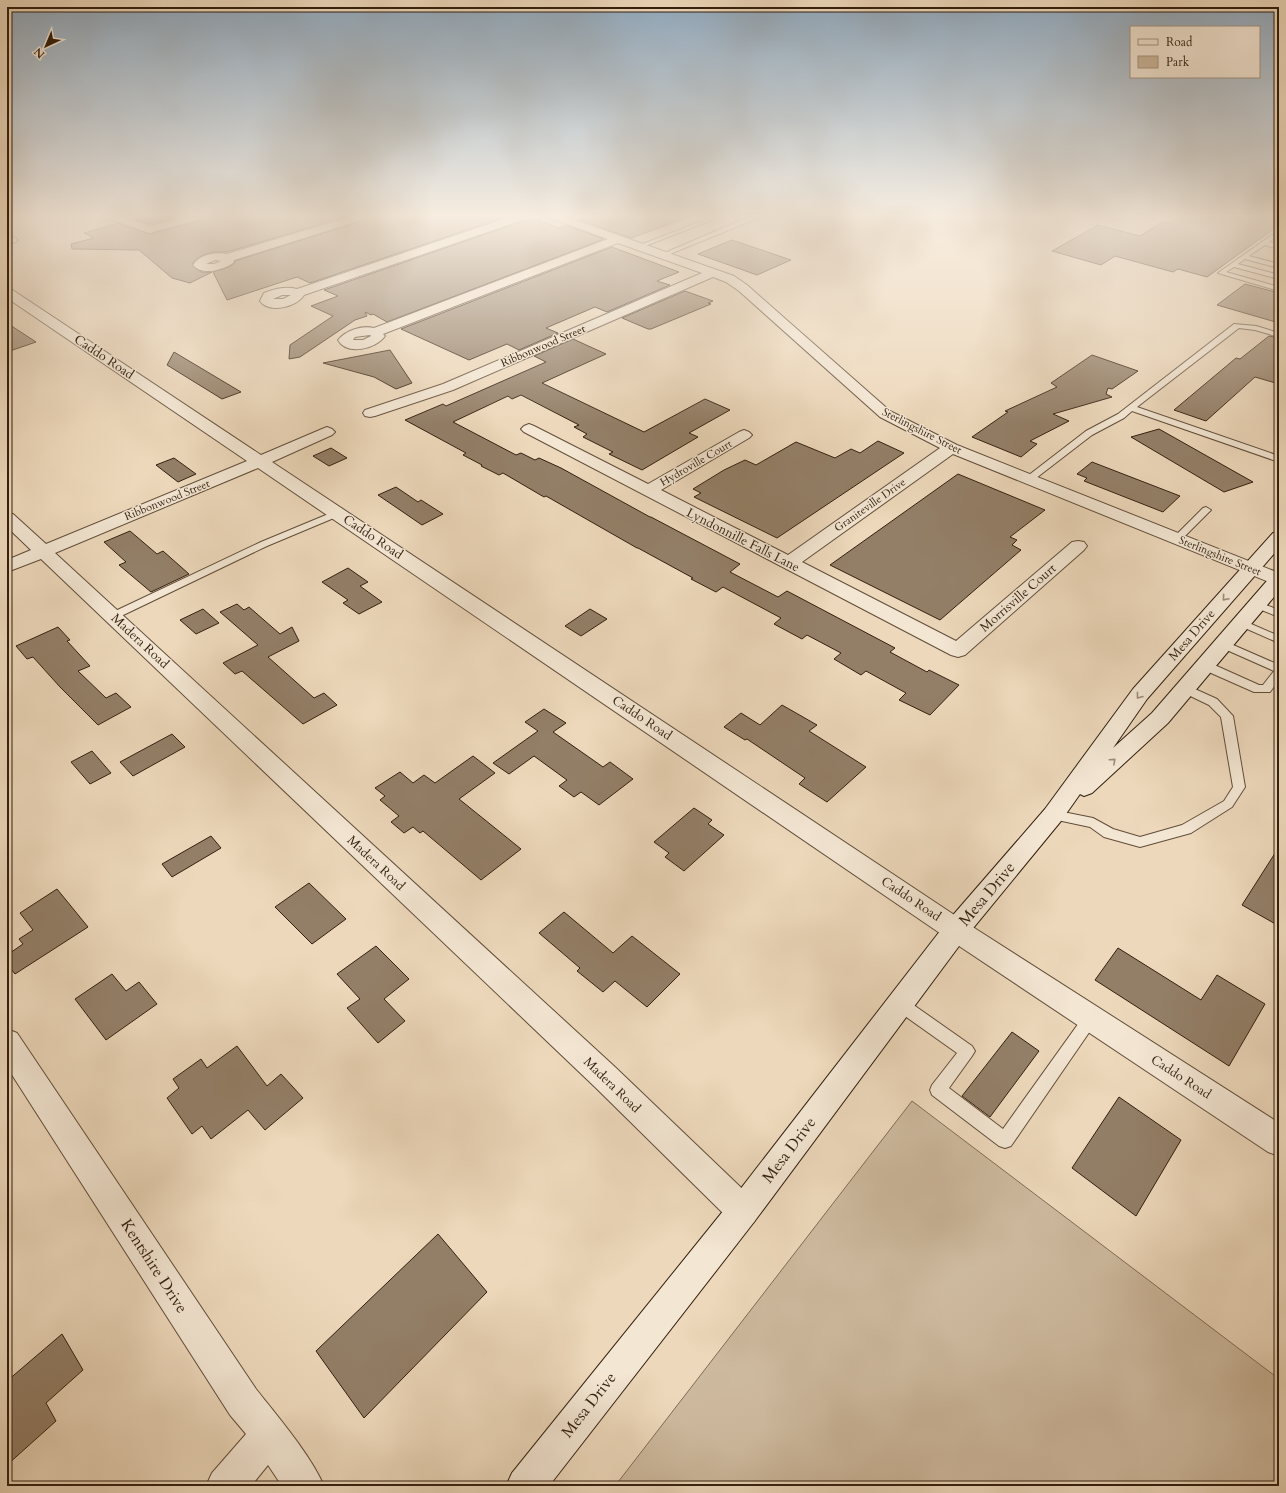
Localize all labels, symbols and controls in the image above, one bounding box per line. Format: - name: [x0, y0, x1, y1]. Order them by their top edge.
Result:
- north arrow: [26, 26, 66, 66]
- legend: [1130, 26, 1260, 78]
- text: Road: [1166, 34, 1193, 50]
- text: N: [30, 44, 48, 62]
- text: Park: [1166, 54, 1190, 70]
- street label: Ribbonwood Street: [498, 321, 588, 371]
- street label: Caddo Road: [71, 330, 137, 384]
- street label: Sterlingshire Street: [880, 404, 965, 458]
- street label: Hydroville Court: [657, 436, 735, 490]
- street label: Graniteville Drive: [831, 475, 909, 535]
- street label: Ribbonwood Street: [122, 476, 212, 524]
- street label: Lyndonnille Falls Lane: [683, 504, 803, 576]
- street label: Caddo Road: [340, 510, 406, 564]
- street label: Sterlingshire Street: [1177, 533, 1264, 580]
- street label: Morrisville Court: [976, 560, 1060, 636]
- one-way arrow: [1222, 593, 1229, 601]
- street label: Mesa Drive: [1165, 605, 1220, 665]
- street label: Madera Road: [107, 609, 173, 673]
- street label: Caddo Road: [609, 691, 675, 745]
- one-way arrow: [1137, 691, 1144, 698]
- one-way arrow: [1109, 758, 1116, 765]
- street label: Madera Road: [343, 831, 409, 895]
- street label: Mesa Drive: [954, 857, 1020, 931]
- street label: Caddo Road: [878, 872, 944, 926]
- street label: Caddo Road: [1147, 1051, 1215, 1103]
- street label: Madera Road: [579, 1053, 645, 1117]
- street label: Mesa Drive: [757, 1112, 821, 1188]
- street label: Kentshire Drive: [115, 1215, 193, 1317]
- street label: Mesa Drive: [556, 1368, 622, 1442]

